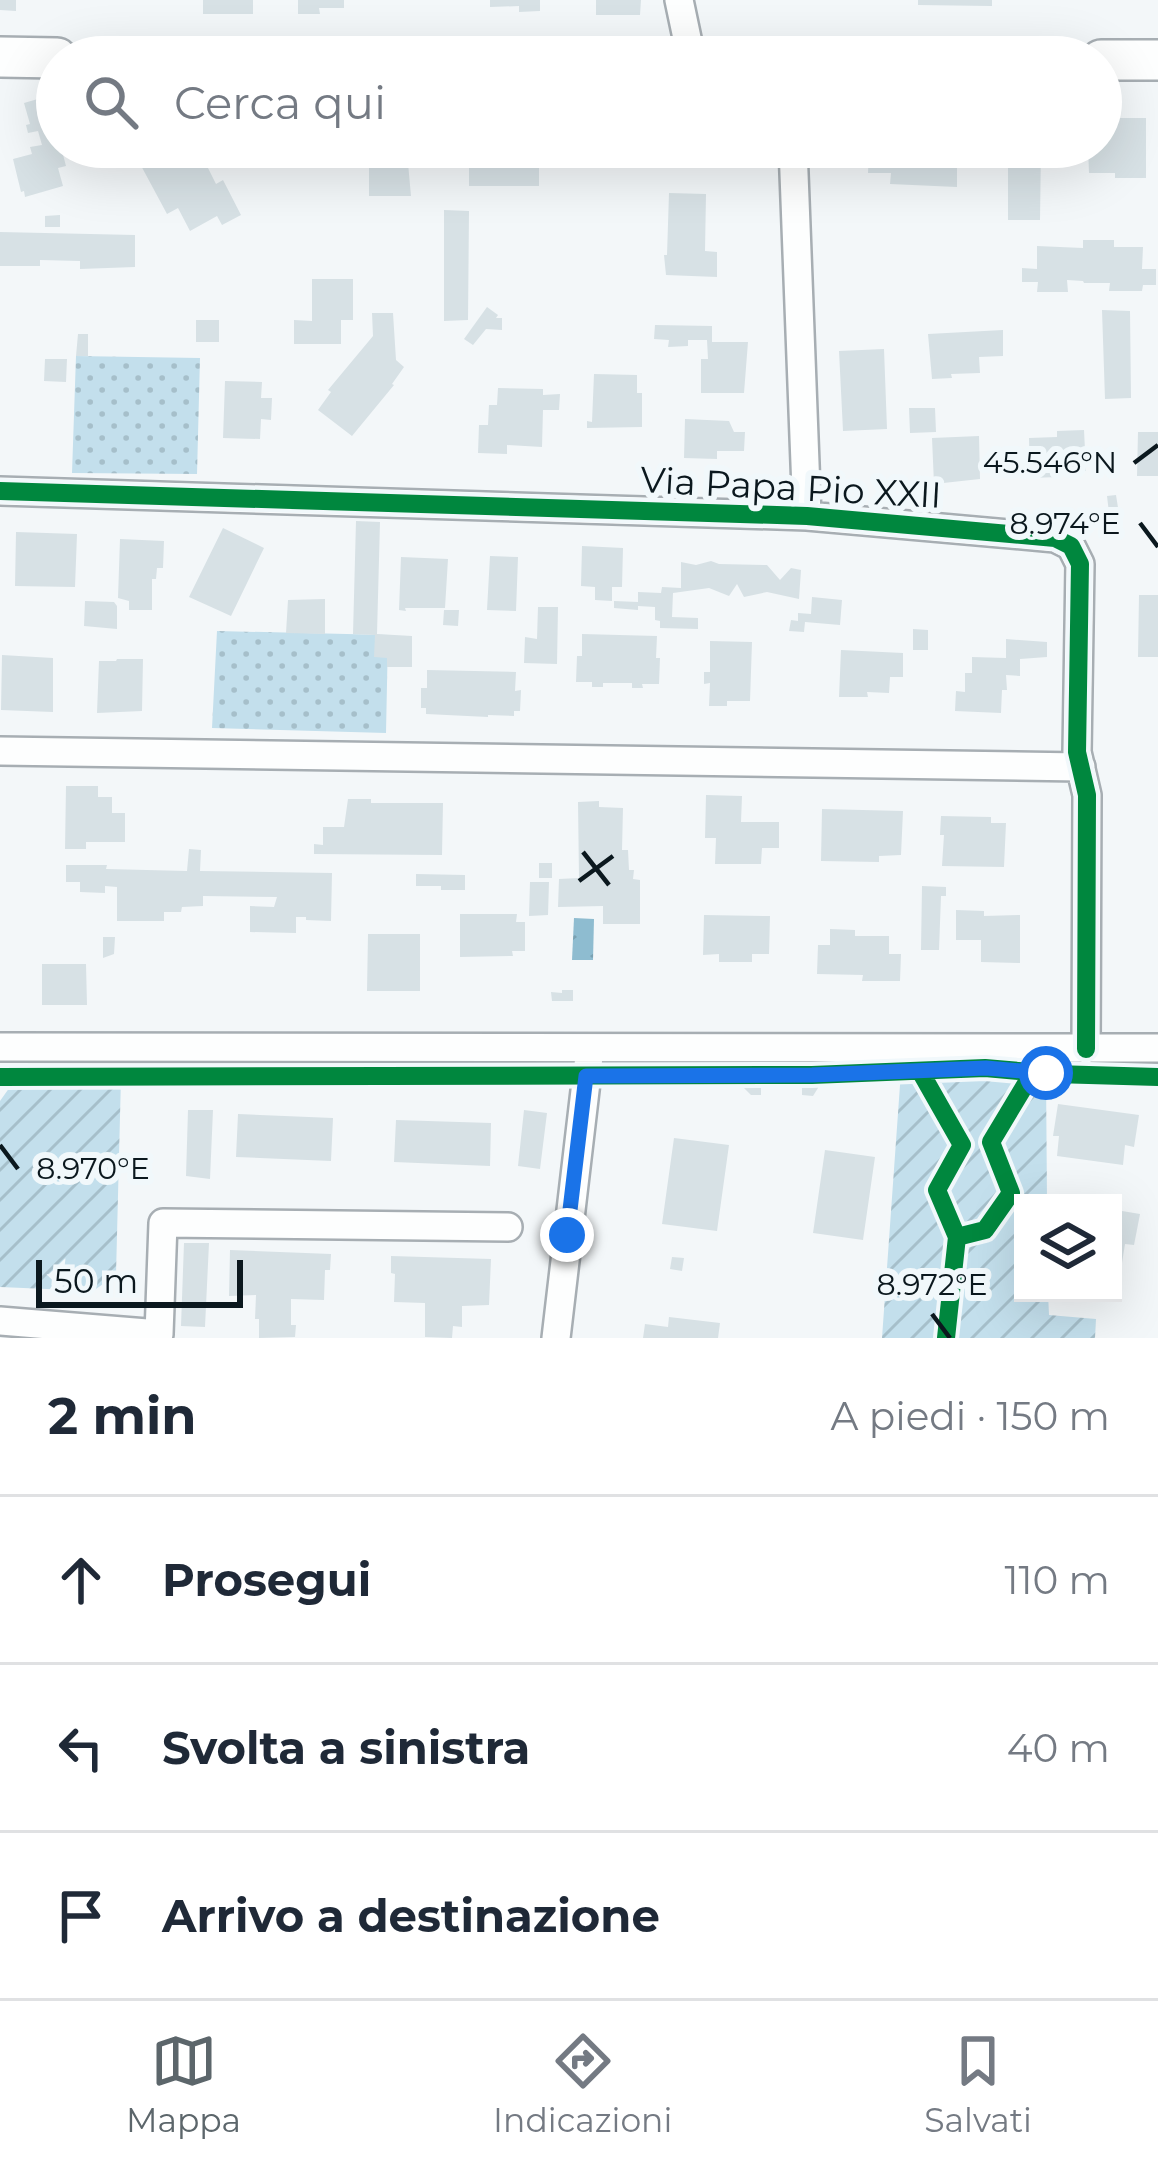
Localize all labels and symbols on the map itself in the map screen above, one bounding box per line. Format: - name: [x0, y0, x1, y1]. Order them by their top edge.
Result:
- text: 45.546°N: [983, 444, 1117, 481]
- street label: Via Papa Pio XXII: [639, 457, 943, 517]
- text: 8.974°E: [1009, 505, 1121, 542]
- route start: [1019, 1046, 1073, 1100]
- text: 8.970°E: [36, 1150, 150, 1187]
- route end: [540, 1208, 594, 1262]
- scale bar: [36, 1254, 243, 1307]
- text: 8.972°E: [876, 1266, 988, 1303]

